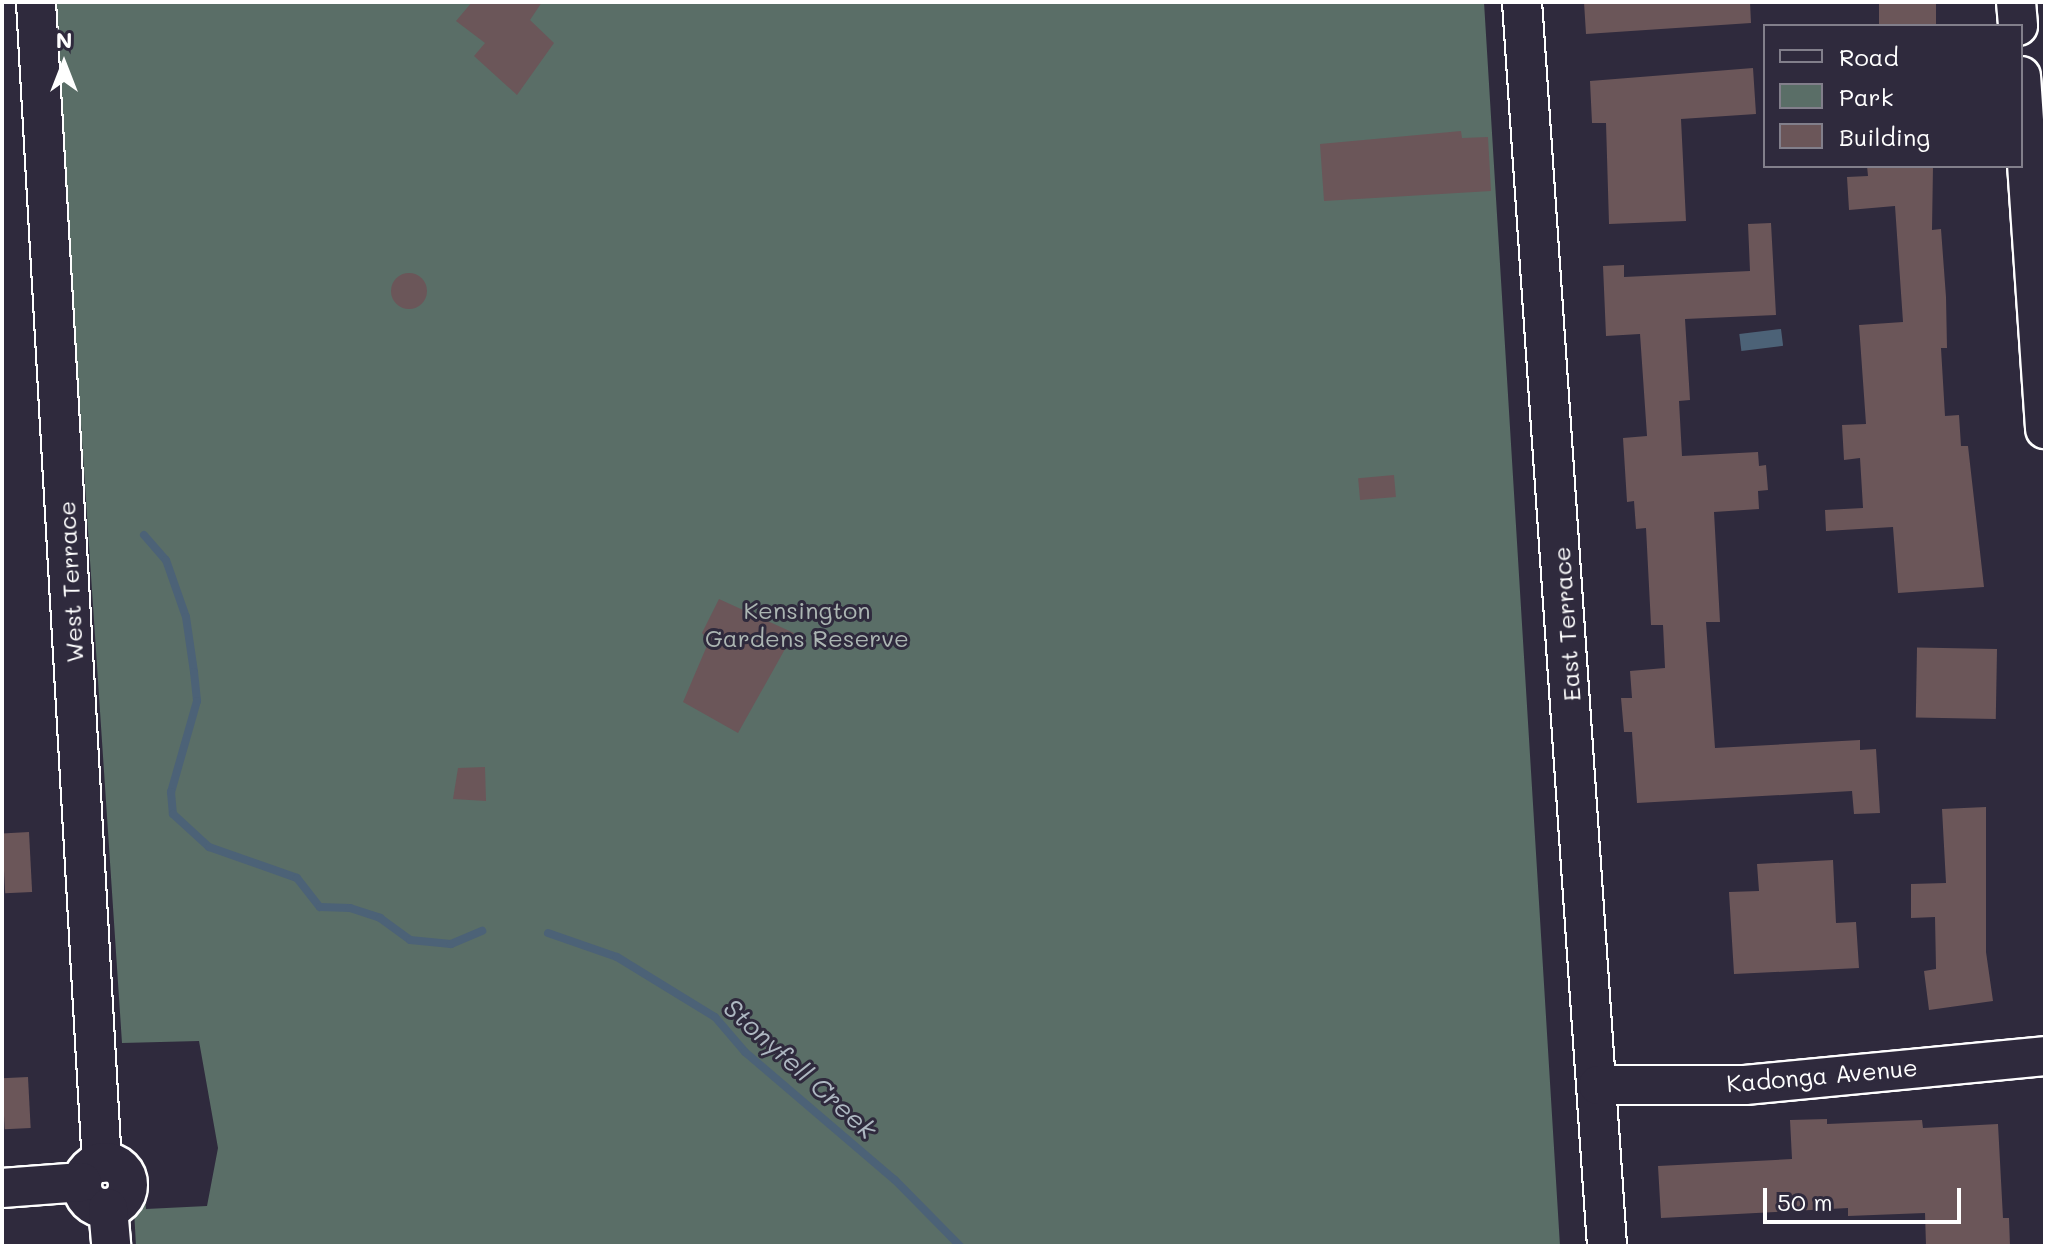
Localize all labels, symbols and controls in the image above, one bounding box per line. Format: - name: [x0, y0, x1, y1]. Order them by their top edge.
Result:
- north arrow: [24, 24, 104, 104]
- legend: [1763, 24, 2023, 168]
- text: N: [56, 25, 72, 54]
- text: Road: [1839, 41, 1899, 72]
- text: Park: [1839, 81, 1893, 112]
- text: Building: [1839, 121, 1930, 152]
- street label: West Terrace: [51, 500, 89, 664]
- street label: East Terrace: [1546, 546, 1586, 702]
- park label: Kensington Gardens Reserve: [705, 596, 909, 652]
- water label: Stonyfell Creek: [717, 992, 883, 1146]
- street label: Kadonga Avenue: [1725, 1052, 1919, 1098]
- scale bar: [1767, 1172, 1965, 1222]
- text: 50 m: [1777, 1186, 1833, 1217]

